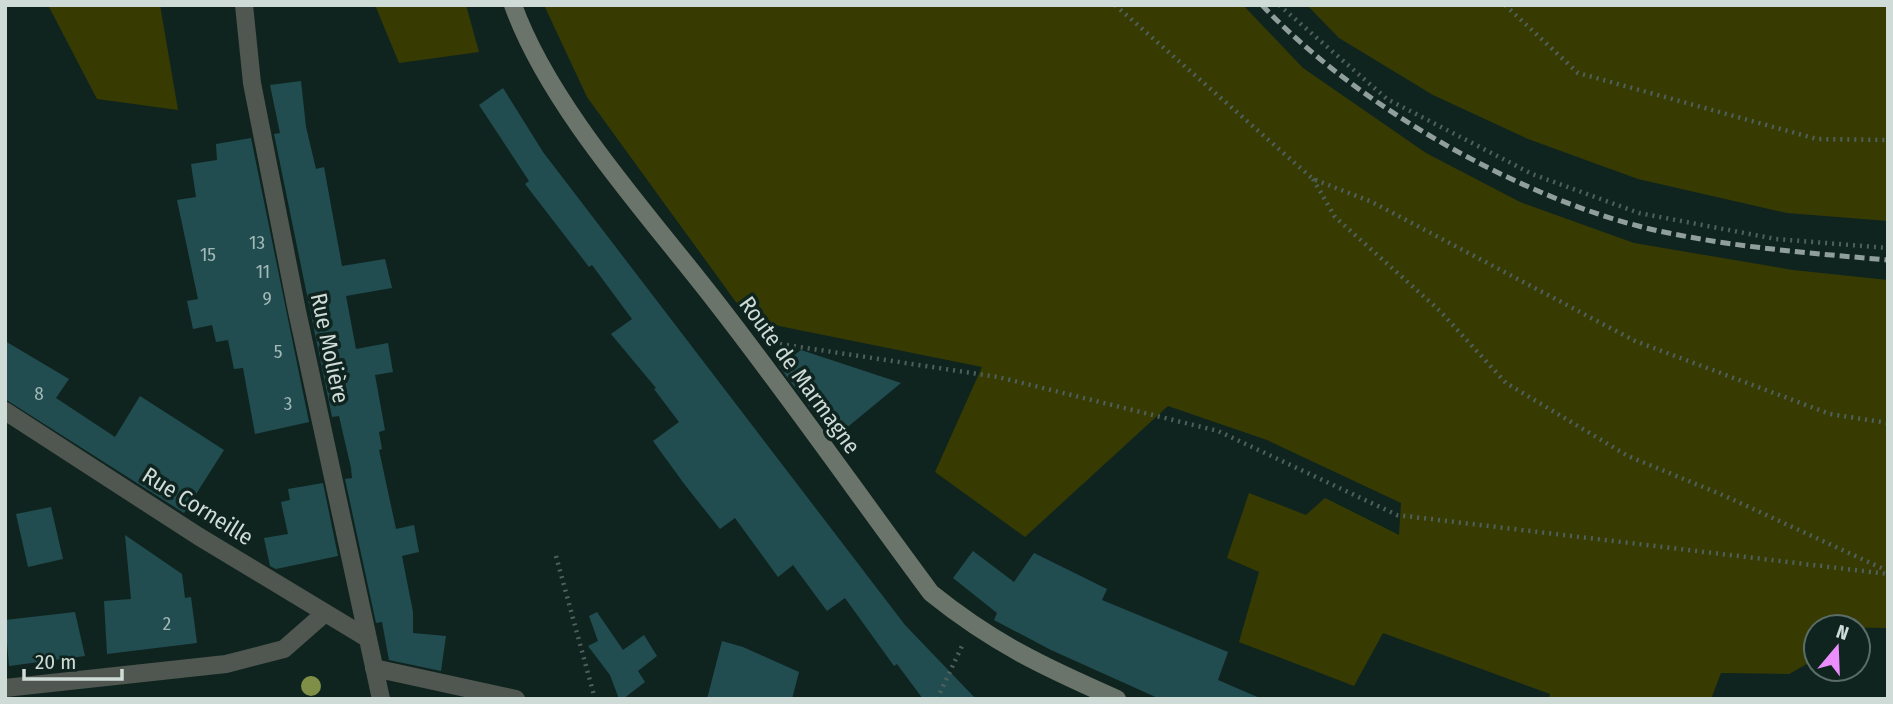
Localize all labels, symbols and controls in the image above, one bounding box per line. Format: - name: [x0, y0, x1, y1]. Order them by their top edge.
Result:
- house number: 13: [249, 231, 265, 254]
- house number: 15: [200, 243, 216, 266]
- house number: 11: [256, 260, 270, 283]
- house number: 9: [262, 287, 272, 310]
- street label: Rue Molière: [305, 290, 355, 406]
- street label: Route de Marmagne: [733, 291, 867, 459]
- house number: 5: [274, 340, 282, 363]
- house number: 8: [34, 382, 44, 405]
- house number: 3: [284, 392, 292, 415]
- street label: Rue Corneille: [137, 461, 259, 551]
- house number: 2: [163, 612, 171, 635]
- north arrow: [1802, 613, 1872, 683]
- text: N: [1833, 620, 1852, 645]
- scale bar: [24, 638, 122, 682]
- text: 20 m: [35, 649, 76, 675]

